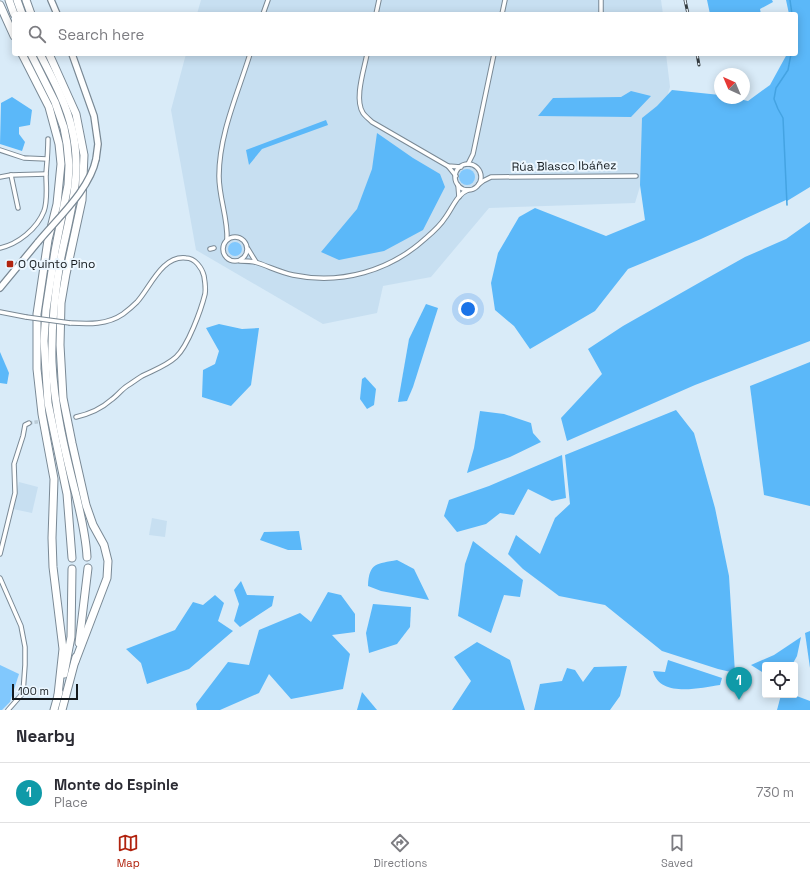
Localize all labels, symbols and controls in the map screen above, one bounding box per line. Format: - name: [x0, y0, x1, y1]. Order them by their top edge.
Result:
- search box: [12, 12, 798, 56]
- icon: search: [26, 23, 48, 45]
- text: Search here: [58, 25, 144, 44]
- north arrow: [714, 68, 750, 104]
- street label: Rúa Blasco Ibáñez: [512, 157, 616, 175]
- place label: O Quinto Pino: [18, 256, 95, 272]
- marker: O Quinto Pino: [5, 259, 15, 269]
- your location: [458, 299, 478, 319]
- map controls: [762, 662, 798, 698]
- button: locate: [762, 662, 798, 698]
- pin: 1: [726, 667, 752, 700]
- scale bar: [12, 682, 78, 701]
- text: 100 m: [18, 684, 49, 698]
- text: Nearby: [16, 725, 75, 747]
- text: Monte do Espinle: [54, 775, 179, 794]
- text: 1: [26, 784, 32, 801]
- text: 730 m: [756, 784, 794, 801]
- text: Place: [54, 794, 88, 811]
- tab: Map: [117, 832, 140, 870]
- tab: Directions: [373, 832, 427, 870]
- tab: Saved: [661, 832, 693, 870]

